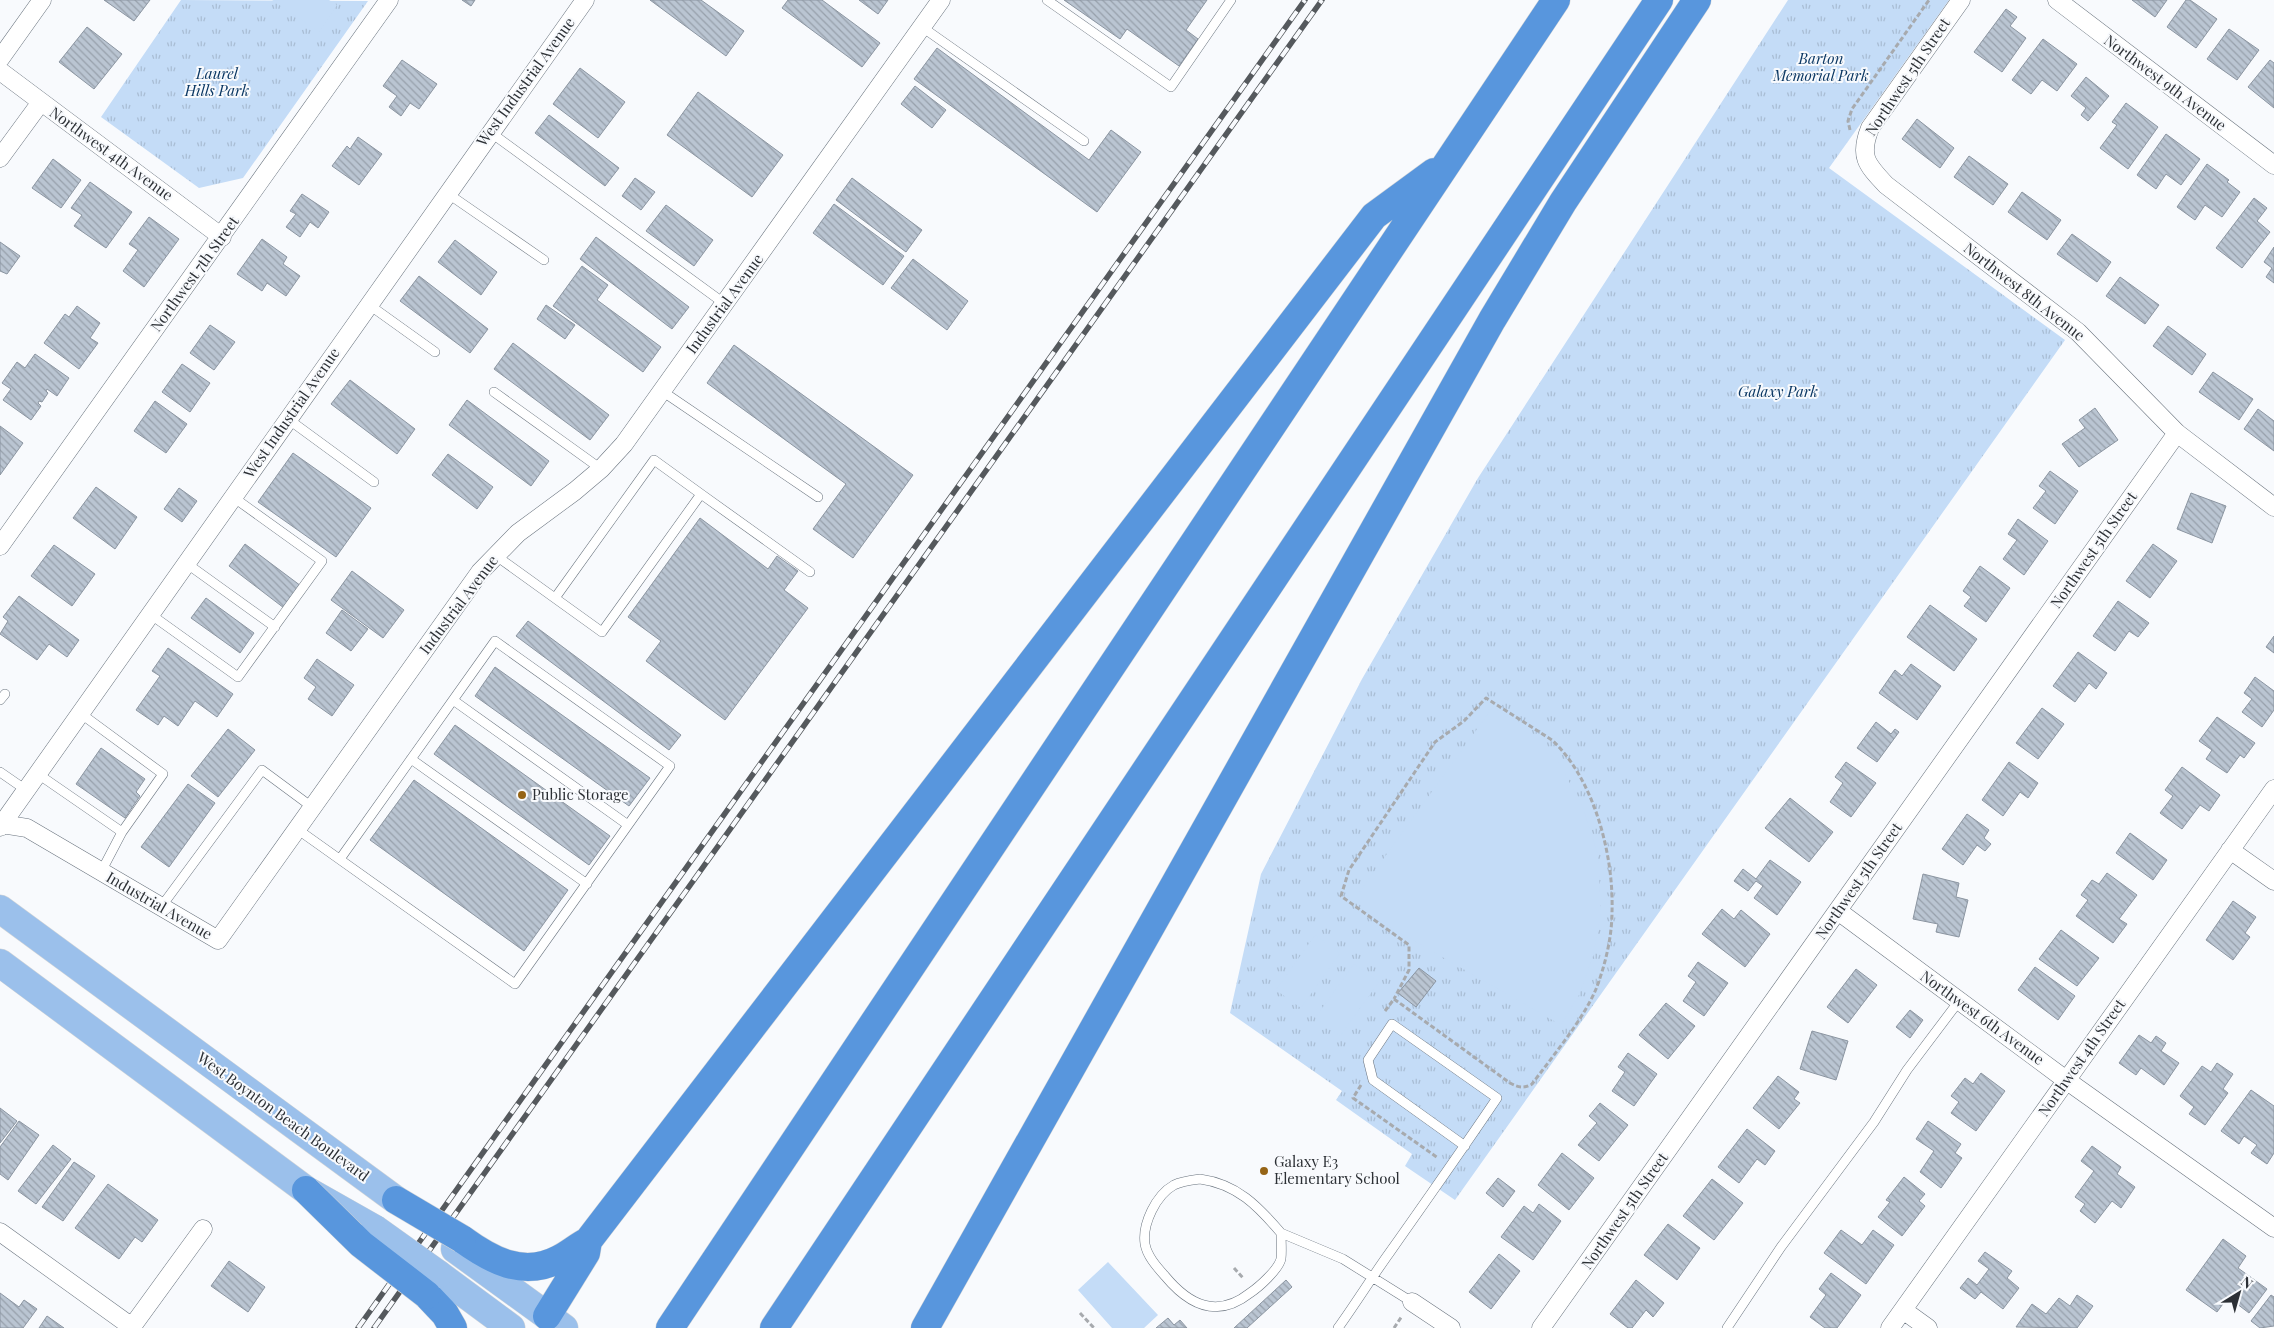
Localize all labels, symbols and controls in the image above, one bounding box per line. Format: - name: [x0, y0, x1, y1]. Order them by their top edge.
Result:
- street label: West Industrial Avenue: [471, 13, 579, 151]
- street label: Northwest 5th Street: [1860, 13, 1954, 139]
- street label: Northwest 9th Avenue: [2100, 30, 2231, 135]
- park label: Barton Memorial Park: [1772, 48, 1869, 85]
- park label: Laurel Hills Park: [184, 63, 250, 100]
- street label: Northwest 4th Avenue: [46, 102, 177, 205]
- street label: Northwest 7th Street: [146, 211, 243, 335]
- street label: Northwest 8th Avenue: [1960, 238, 2089, 345]
- street label: Industrial Avenue: [681, 249, 767, 357]
- street label: West Industrial Avenue: [238, 343, 344, 482]
- park label: Galaxy Park: [1738, 381, 1818, 401]
- street label: Northwest 5th Street: [2045, 487, 2141, 612]
- street label: Industrial Avenue: [414, 551, 502, 658]
- place label: Public Storage: [532, 784, 629, 804]
- marker: Public Storage: [516, 789, 528, 801]
- street label: Northwest 5th Street: [1810, 818, 1906, 943]
- street label: Industrial Avenue: [103, 867, 216, 944]
- street label: Northwest 6th Avenue: [1917, 966, 2048, 1069]
- street label: Northwest 4th Street: [2033, 994, 2130, 1120]
- street label: West Boynton Beach Boulevard: [193, 1046, 374, 1186]
- street label: Northwest 5th Street: [1576, 1148, 1672, 1273]
- place label: Galaxy E3 Elementary School: [1274, 1151, 1400, 1188]
- marker: Galaxy E3 Elementary School: [1258, 1165, 1270, 1177]
- north arrow: [2214, 1268, 2264, 1318]
- text: N: [2237, 1272, 2257, 1293]

